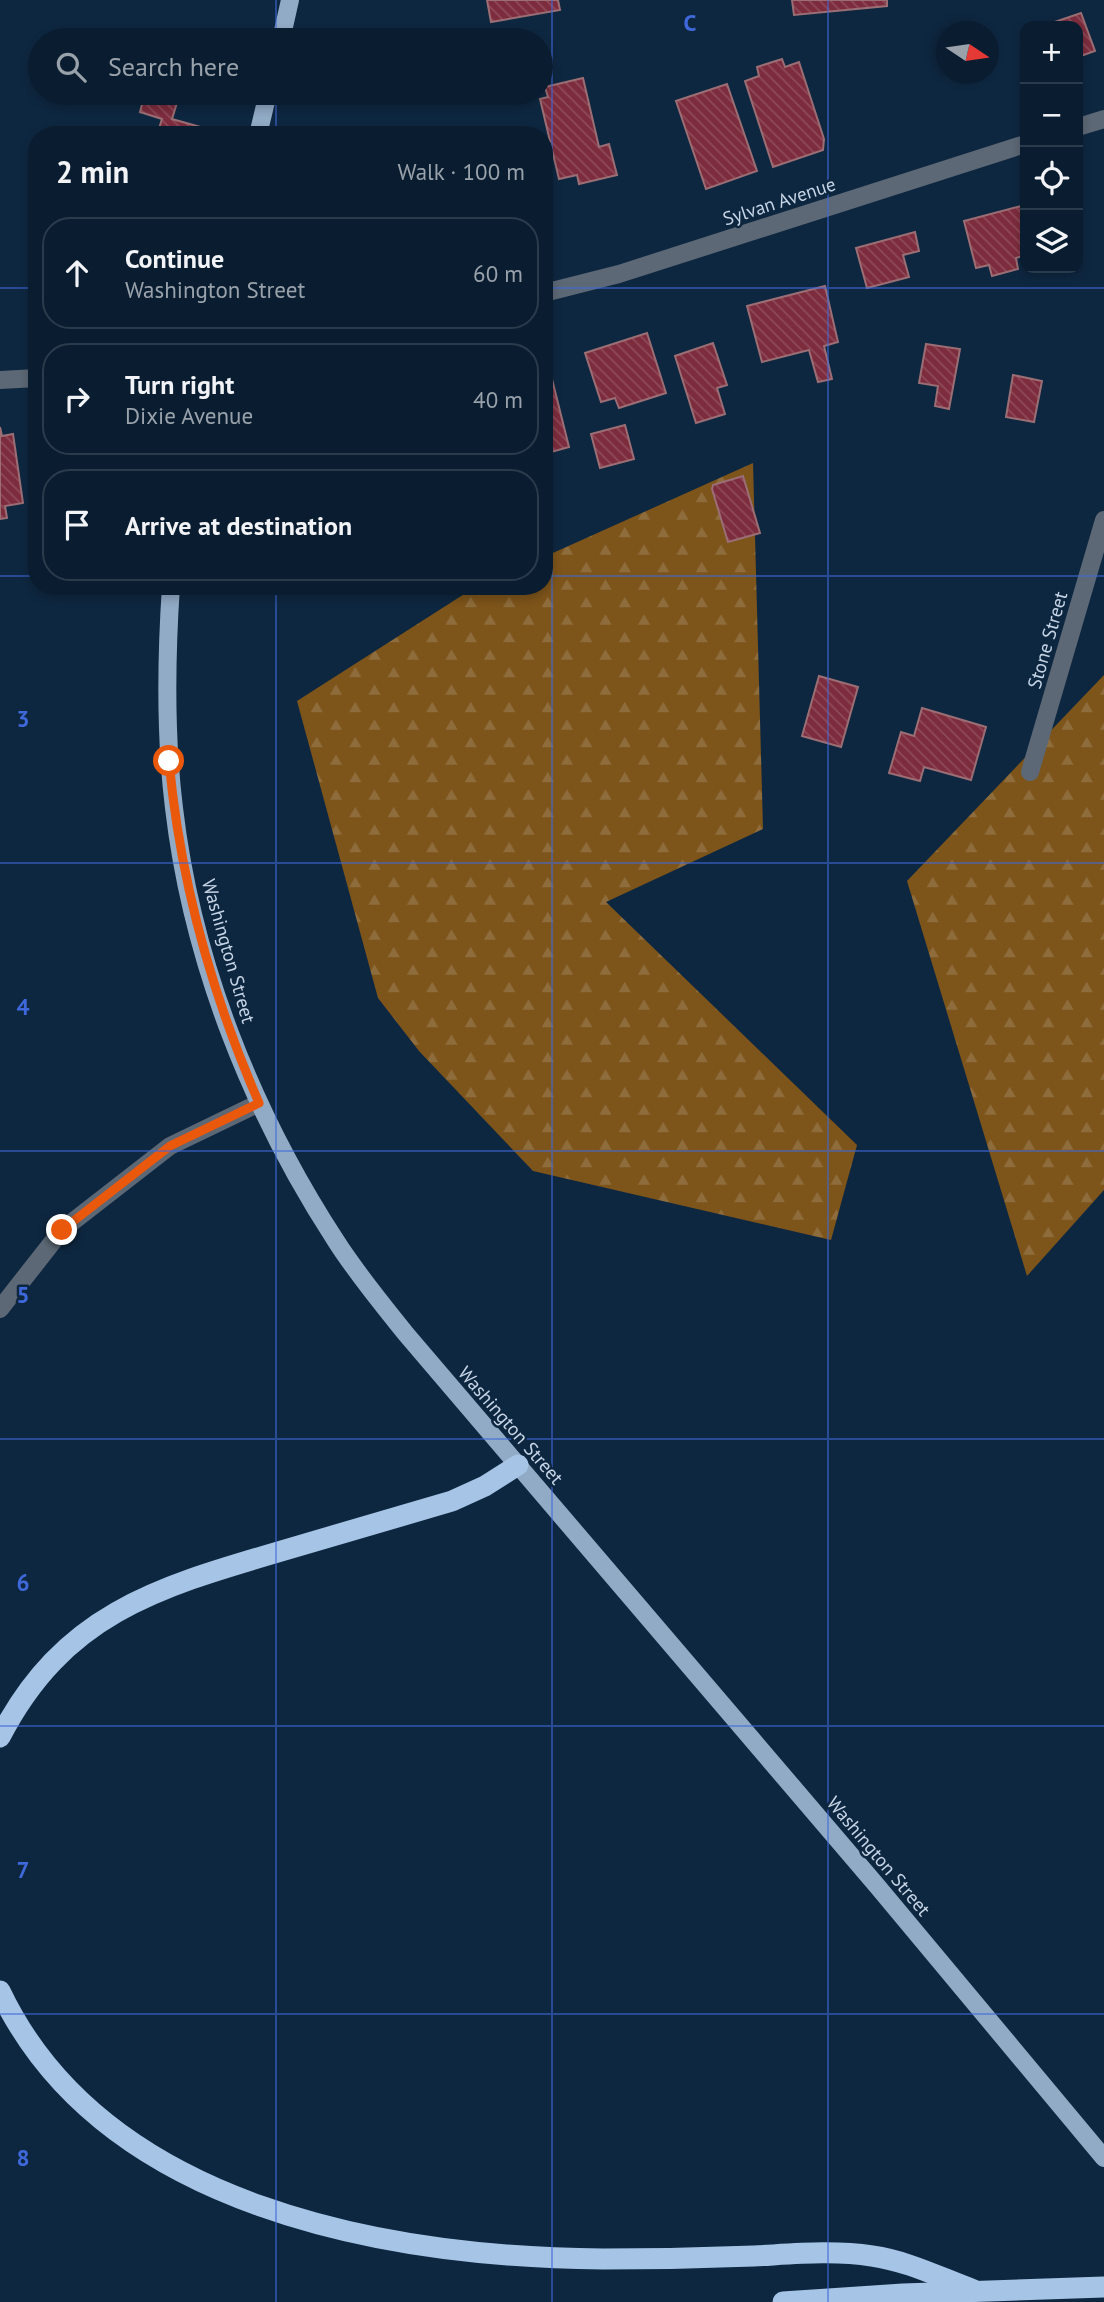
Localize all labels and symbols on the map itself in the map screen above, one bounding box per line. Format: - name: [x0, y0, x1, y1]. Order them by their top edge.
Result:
- text: C: [684, 8, 697, 37]
- north arrow: [936, 21, 999, 84]
- street label: Sylvan Avenue: [720, 171, 838, 231]
- street label: Stone Street: [1022, 588, 1072, 691]
- text: 3: [16, 704, 30, 733]
- route start: [153, 745, 184, 776]
- street label: Washington Street: [197, 876, 261, 1026]
- text: 4: [16, 992, 30, 1021]
- route end: [46, 1214, 77, 1245]
- text: 5: [16, 1280, 30, 1309]
- street label: Washington Street: [453, 1361, 569, 1489]
- text: 6: [16, 1568, 30, 1597]
- street label: Washington Street: [822, 1791, 936, 1921]
- text: 7: [16, 1855, 30, 1884]
- text: 8: [16, 2143, 30, 2172]

